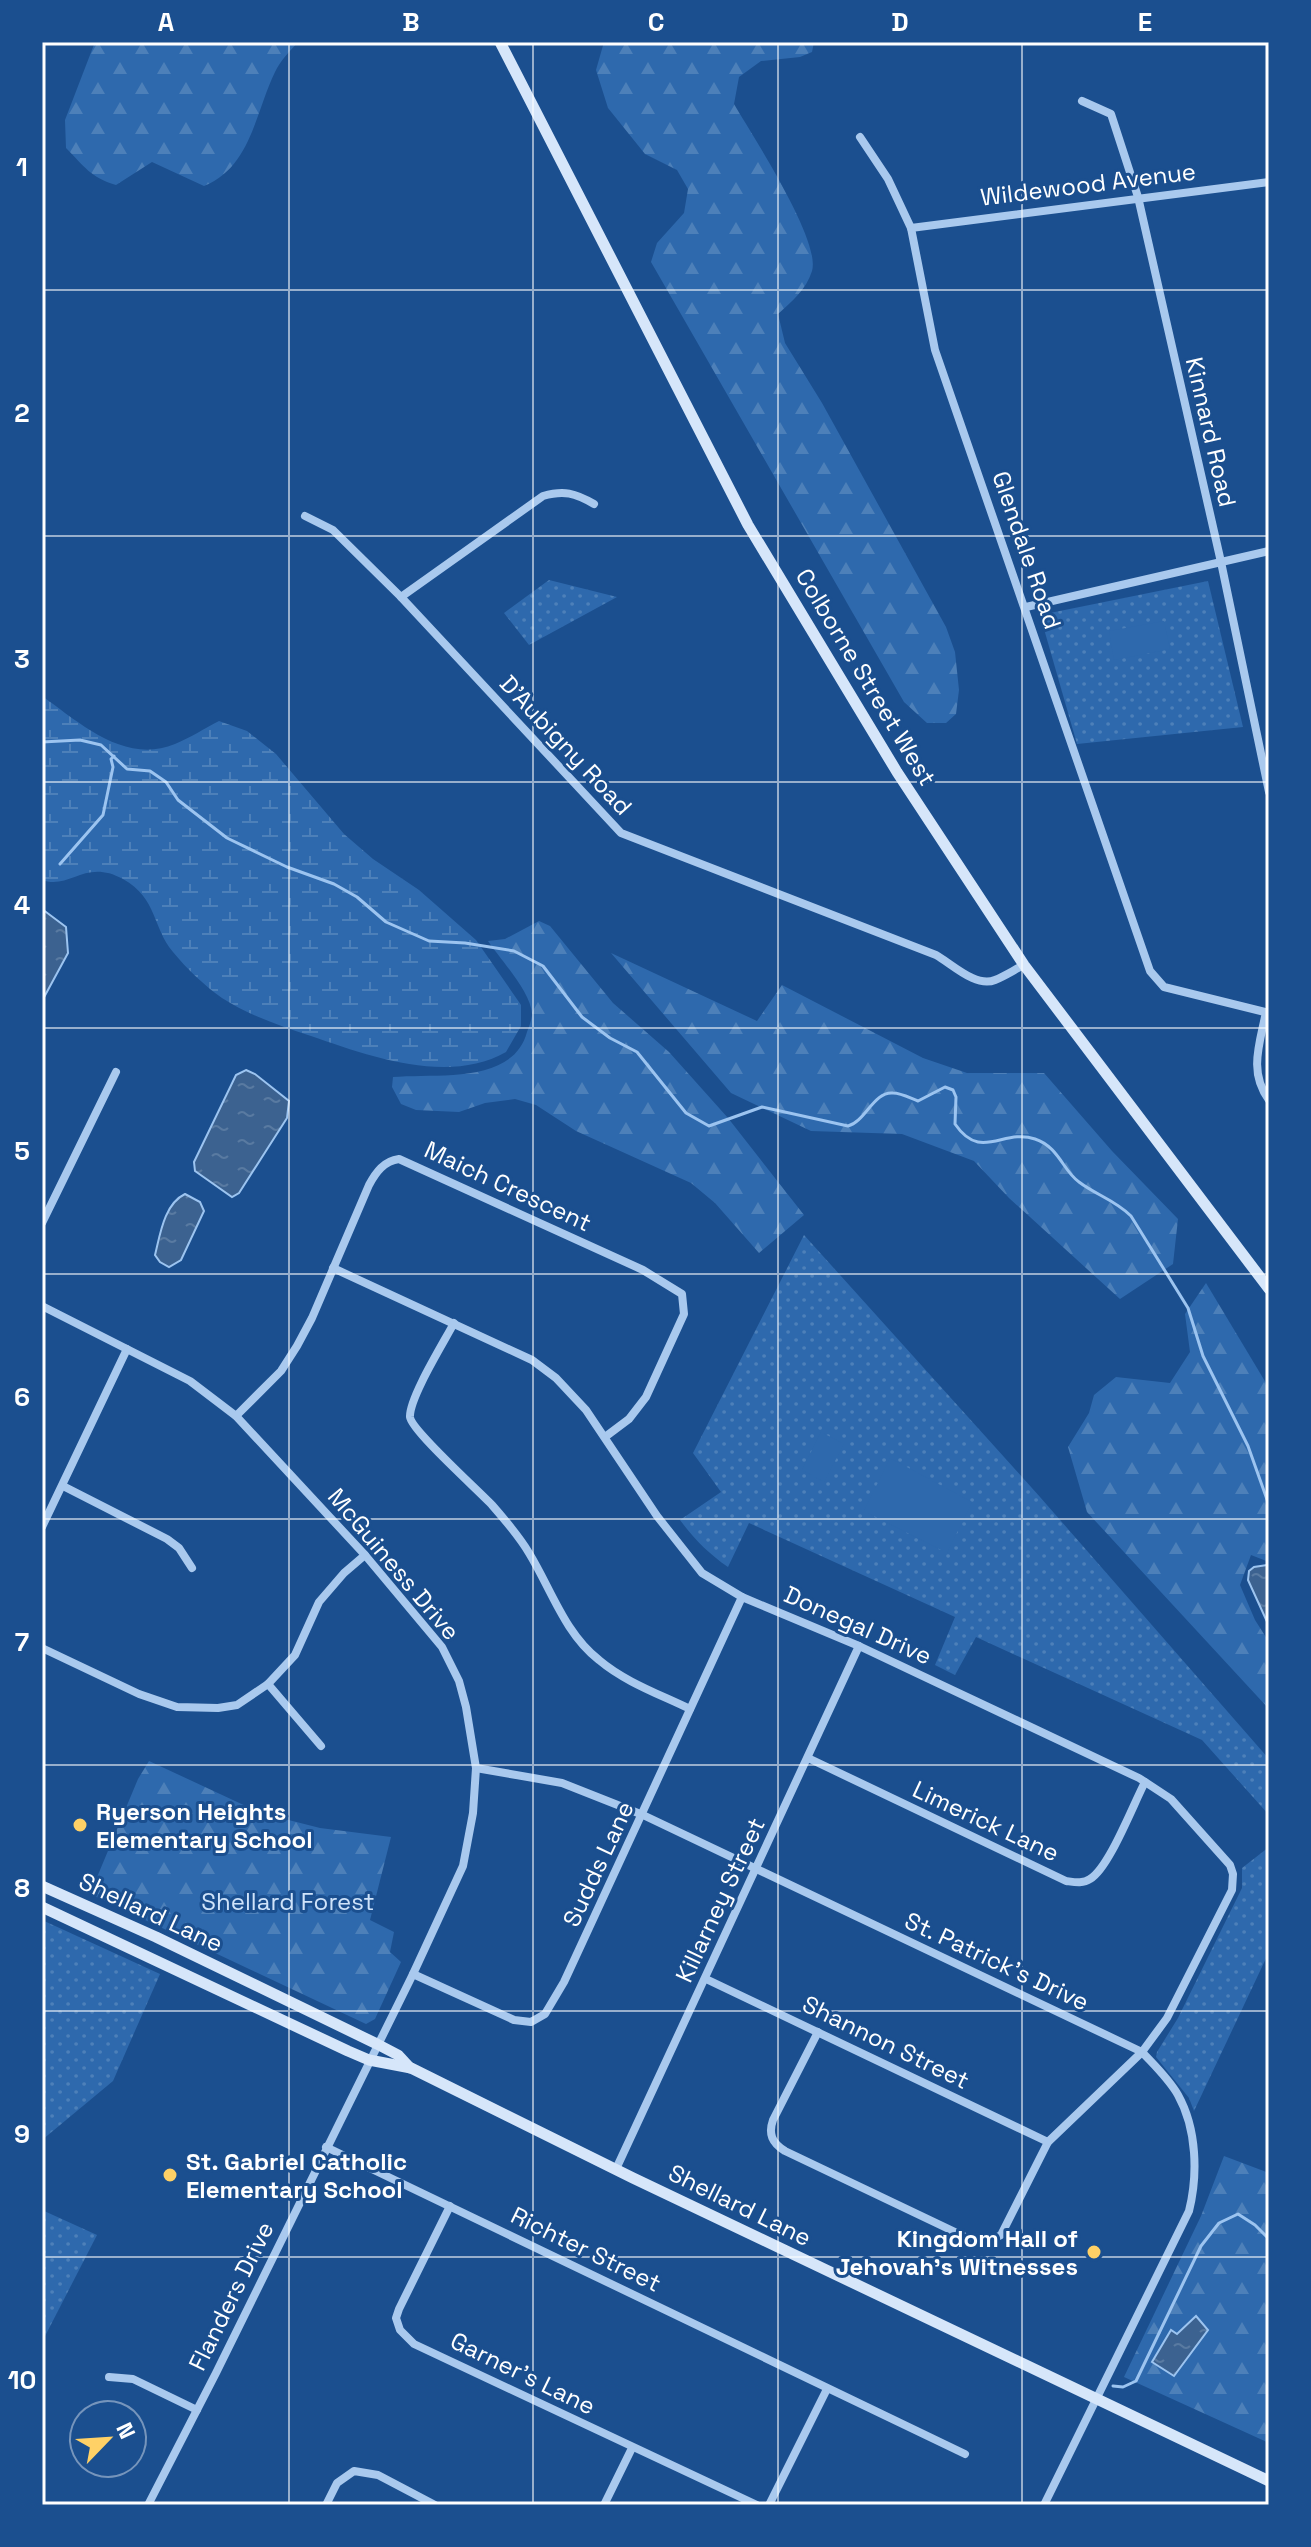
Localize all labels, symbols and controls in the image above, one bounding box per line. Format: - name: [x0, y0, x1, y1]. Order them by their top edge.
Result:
- text: A: [158, 5, 175, 39]
- text: B: [402, 5, 420, 39]
- text: C: [648, 5, 664, 39]
- text: D: [891, 5, 909, 39]
- text: E: [1138, 5, 1152, 39]
- text: 1: [16, 150, 28, 184]
- street label: Wildewood Avenue: [978, 155, 1198, 213]
- street label: Kinnard Road: [1179, 354, 1243, 510]
- text: 2: [14, 396, 30, 430]
- street label: Glendale Road: [985, 467, 1069, 633]
- street label: Colborne Street West: [789, 563, 943, 791]
- text: 3: [14, 642, 30, 676]
- street label: D'Aubigny Road: [493, 668, 639, 822]
- text: 4: [14, 888, 30, 922]
- text: 5: [14, 1134, 30, 1168]
- street label: Maich Crescent: [420, 1134, 596, 1238]
- text: 6: [14, 1380, 30, 1414]
- street label: McGuiness Drive: [321, 1481, 467, 1647]
- street label: Donegal Drive: [779, 1579, 937, 1671]
- text: 7: [15, 1625, 29, 1659]
- street label: Limerick Lane: [908, 1774, 1064, 1868]
- place label: Ryerson Heights Elementary School: [96, 1796, 313, 1855]
- street label: Sudds Lane: [555, 1796, 641, 1932]
- street label: Killarney Street: [668, 1813, 772, 1987]
- marker: Ryerson Heights Elementary School: [71, 1816, 89, 1834]
- street label: Shellard Lane: [74, 1865, 228, 1959]
- text: 8: [14, 1871, 30, 1905]
- park label: Shellard Forest: [201, 1886, 375, 1917]
- street label: St. Patrick's Drive: [900, 1905, 1094, 2017]
- street label: Shannon Street: [798, 1988, 974, 2096]
- text: 9: [14, 2117, 30, 2151]
- place label: St. Gabriel Catholic Elementary School: [186, 2146, 407, 2205]
- street label: Shellard Lane: [663, 2157, 817, 2253]
- marker: St. Gabriel Catholic Elementary School: [161, 2166, 179, 2184]
- street label: Richter Street: [506, 2199, 666, 2299]
- street label: Flanders Drive: [182, 2216, 280, 2376]
- place label: Kingdom Hall of Jehovah's Witnesses: [836, 2223, 1078, 2282]
- marker: Kingdom Hall of Jehovah's Witnesses: [1085, 2243, 1103, 2261]
- street label: Garner's Lane: [446, 2325, 600, 2421]
- text: 10: [8, 2363, 36, 2397]
- north arrow: [68, 2399, 148, 2479]
- text: N: [110, 2418, 142, 2443]

